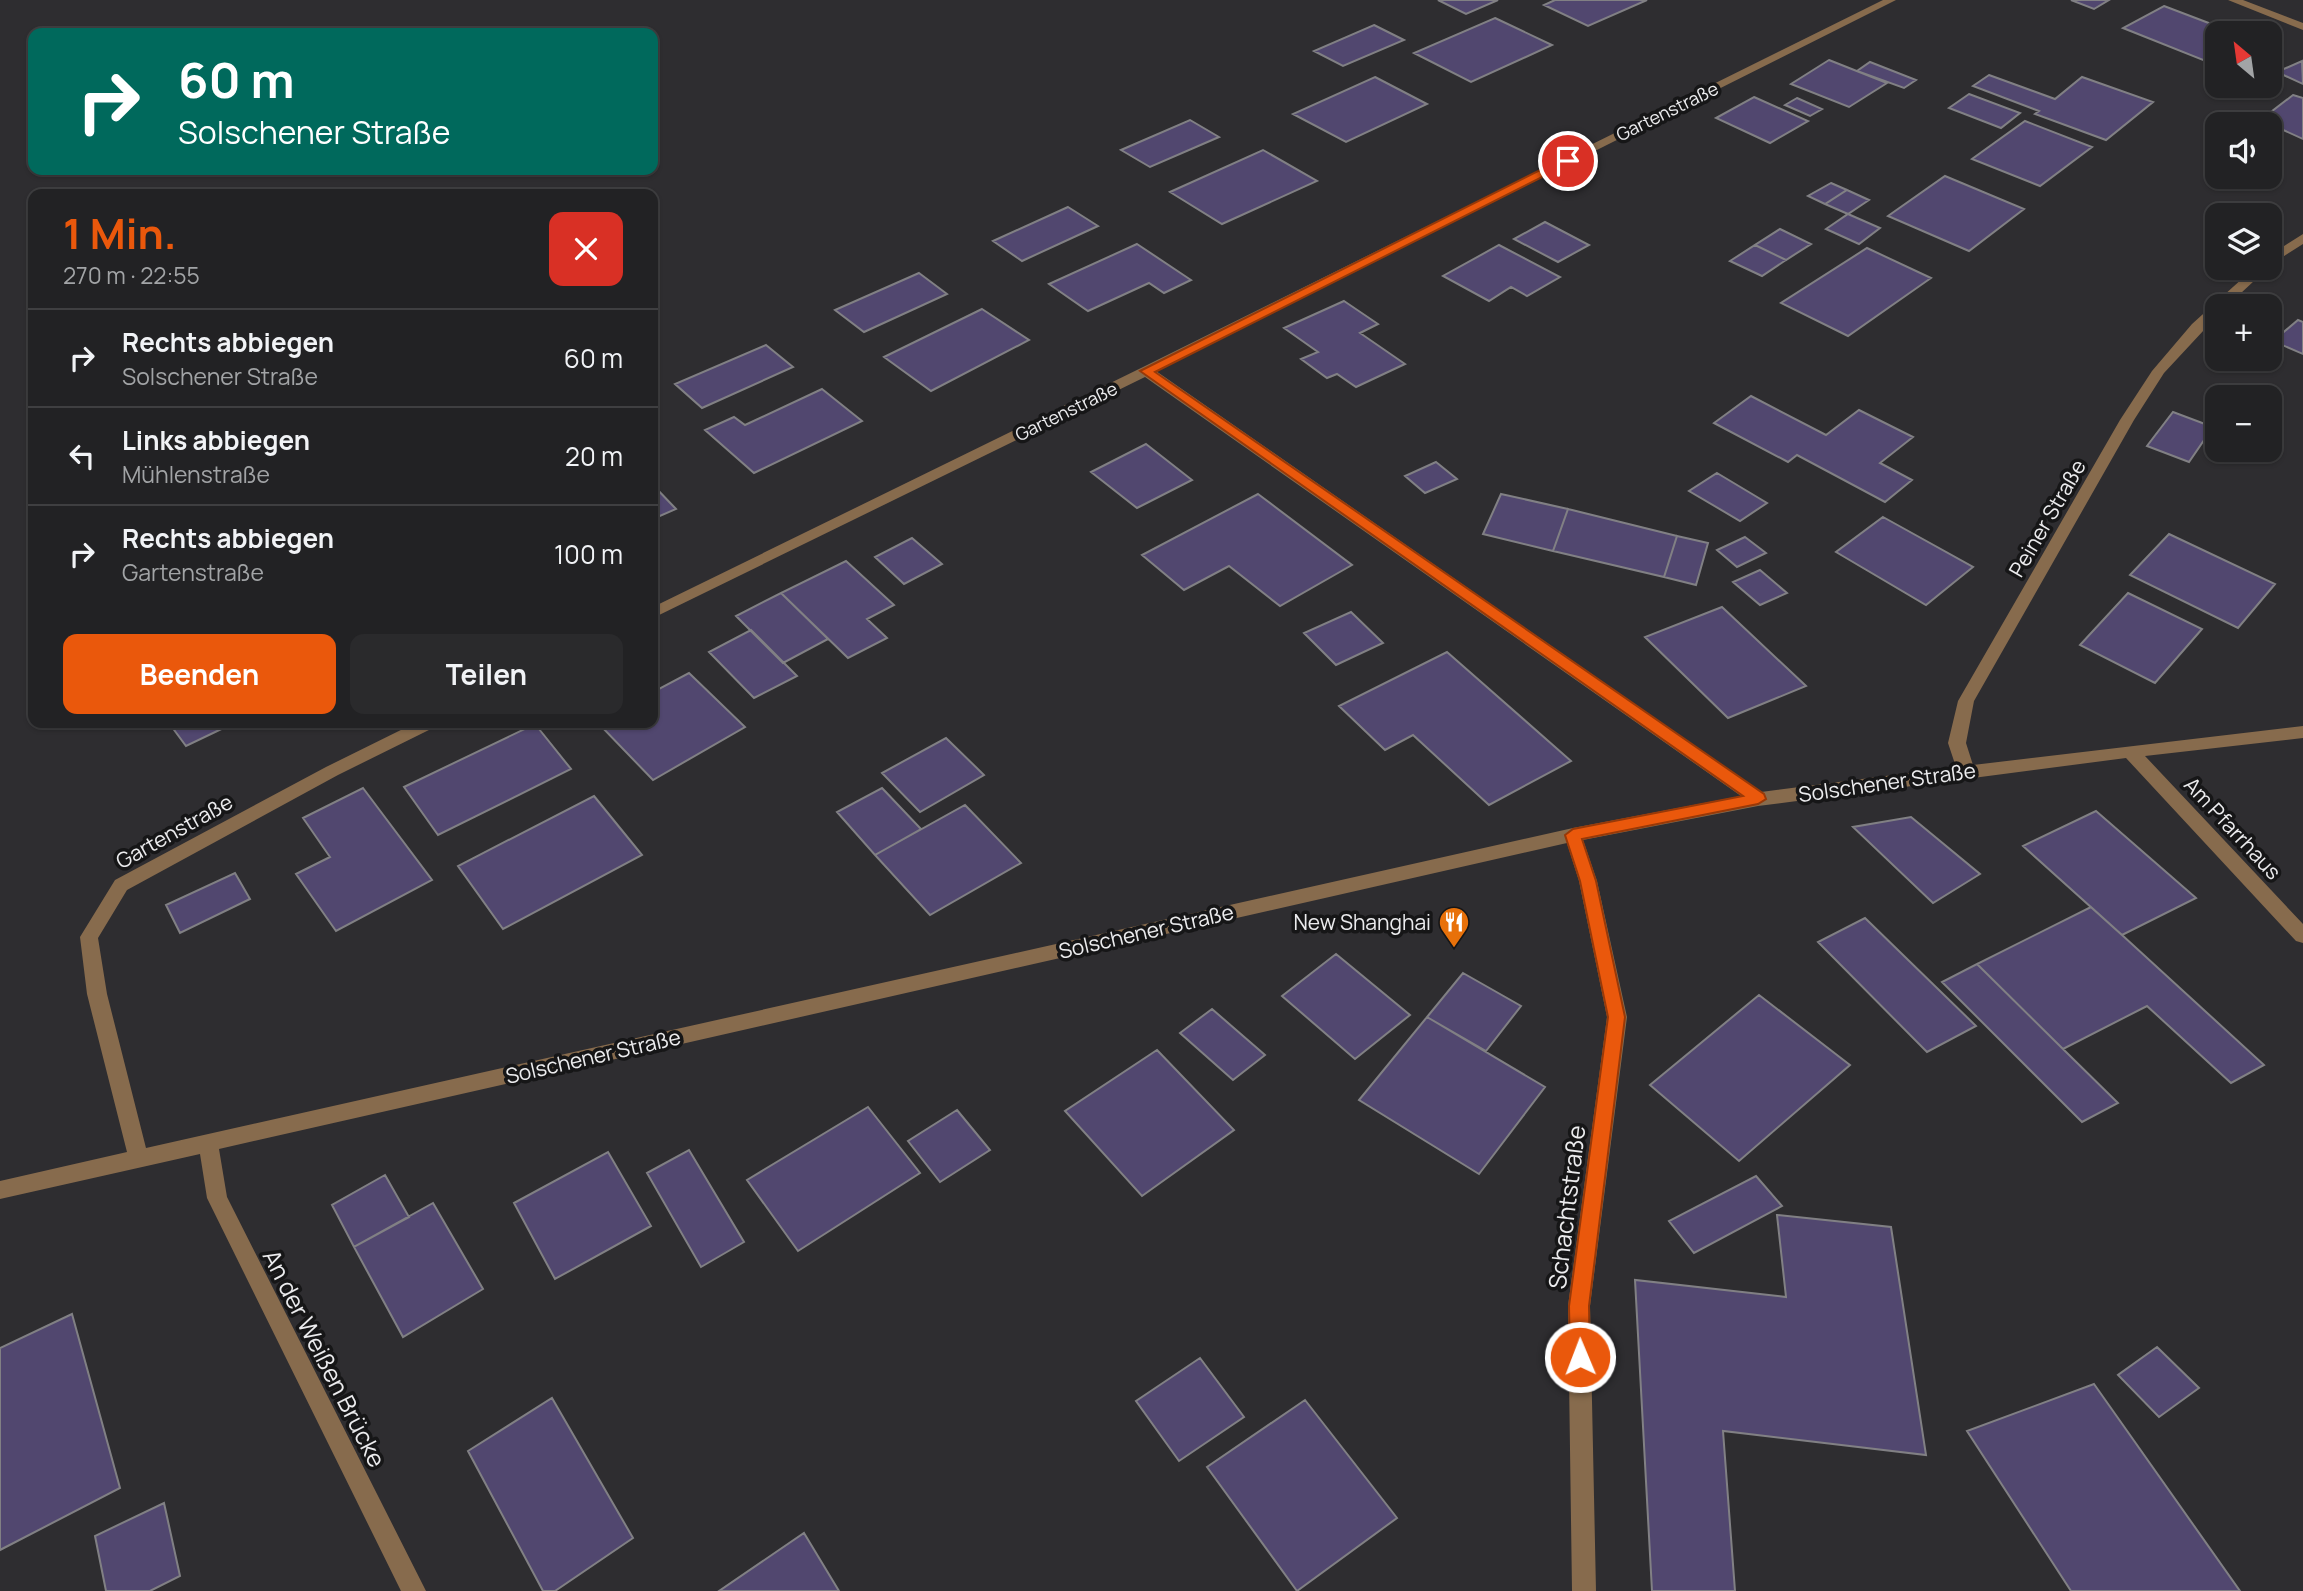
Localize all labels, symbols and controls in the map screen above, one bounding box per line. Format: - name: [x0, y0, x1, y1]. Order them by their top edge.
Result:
- north arrow: [2205, 21, 2282, 98]
- map controls: [2205, 21, 2282, 462]
- text: 60 m: [178, 46, 295, 113]
- icon: right: [63, 56, 154, 147]
- street label: Gartenstraße: [1612, 76, 1722, 146]
- text: Solschener Straße: [178, 110, 451, 154]
- button: sound: [2205, 112, 2282, 189]
- pin: [1538, 131, 1598, 191]
- icon: arrive: [1549, 142, 1587, 180]
- button: layers: [2205, 203, 2282, 280]
- text: 1 Min.: [63, 204, 177, 262]
- button: close: [549, 212, 623, 286]
- text: 270 m · 22:55: [63, 259, 200, 291]
- button: +: [2205, 294, 2282, 371]
- text: Rechts abbiegen: [122, 324, 334, 360]
- icon: right: [63, 339, 101, 377]
- text: 60 m: [564, 340, 623, 376]
- text: Solschener Straße: [122, 360, 318, 392]
- street label: Gartenstraße: [1011, 376, 1121, 446]
- button: −: [2205, 385, 2282, 462]
- text: Links abbiegen: [122, 422, 310, 458]
- icon: left: [63, 437, 101, 475]
- text: 20 m: [565, 438, 623, 474]
- street label: Peiner Straße: [2002, 454, 2092, 582]
- text: Mühlenstraße: [122, 458, 270, 490]
- text: Rechts abbiegen: [122, 520, 334, 556]
- icon: right: [63, 535, 101, 573]
- text: 100 m: [554, 536, 623, 572]
- text: Gartenstraße: [122, 556, 264, 588]
- button: Beenden: [63, 634, 336, 714]
- button: Teilen: [350, 634, 623, 714]
- street label: Solschener Straße: [1797, 756, 1977, 808]
- street label: Am Pfarrhaus: [2178, 771, 2288, 885]
- street label: Gartenstraße: [111, 787, 237, 875]
- street label: Solschener Straße: [1056, 897, 1236, 965]
- restaurant icon: New Shanghai: [1437, 905, 1471, 949]
- place label: New Shanghai: [1293, 908, 1431, 936]
- street label: Solschener Straße: [503, 1022, 683, 1090]
- street label: Schachtstraße: [1540, 1123, 1592, 1291]
- street label: An der Weißen Brücke: [256, 1243, 394, 1473]
- position arrow: [1543, 1320, 1617, 1394]

